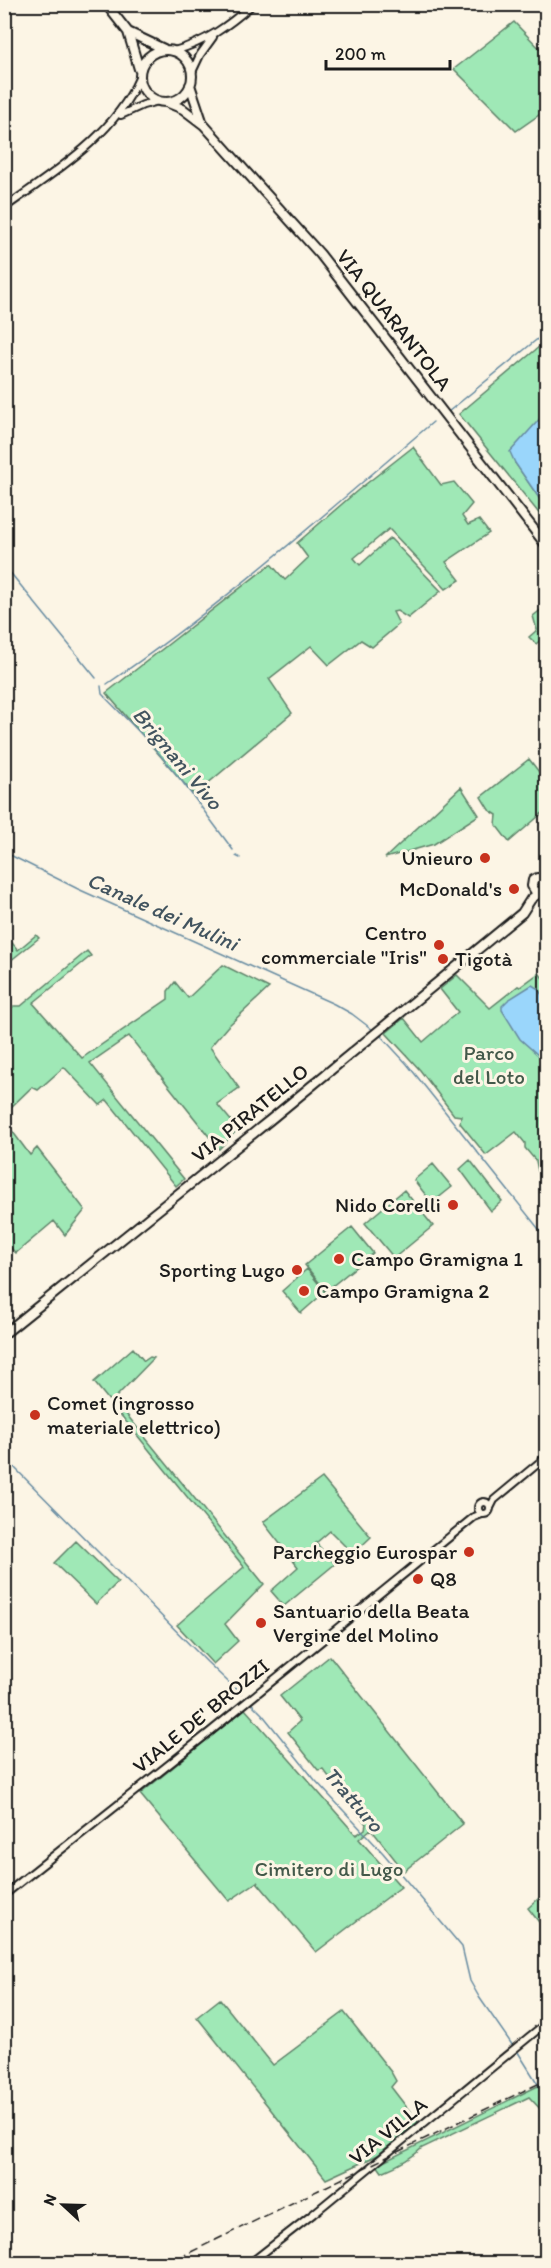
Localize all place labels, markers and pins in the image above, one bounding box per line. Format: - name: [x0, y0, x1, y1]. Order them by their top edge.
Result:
- place label: Unieuro: [402, 845, 473, 870]
- marker: Unieuro: [478, 851, 492, 865]
- place label: McDonald's: [399, 876, 502, 901]
- marker: McDonald's: [507, 882, 521, 896]
- place label: Centro commerciale "Iris": [261, 920, 427, 969]
- marker: Centro commerciale "Iris": [432, 938, 446, 952]
- place label: Tigotà: [455, 946, 512, 971]
- marker: Tigotà: [436, 952, 450, 966]
- place label: Nido Corelli: [335, 1192, 441, 1217]
- marker: Nido Corelli: [446, 1198, 460, 1212]
- place label: Campo Gramigna 1: [351, 1246, 523, 1271]
- marker: Campo Gramigna 1: [332, 1252, 346, 1266]
- place label: Sporting Lugo: [159, 1257, 285, 1282]
- marker: Sporting Lugo: [290, 1263, 304, 1277]
- place label: Campo Gramigna 2: [316, 1278, 489, 1303]
- marker: Campo Gramigna 2: [297, 1284, 311, 1298]
- place label: Comet (ingrosso materiale elettrico): [47, 1390, 221, 1439]
- marker: Comet (ingrosso materiale elettrico): [28, 1408, 42, 1422]
- place label: Parcheggio Eurospar: [272, 1539, 458, 1564]
- marker: Parcheggio Eurospar: [462, 1545, 476, 1559]
- place label: Q8: [430, 1566, 457, 1591]
- marker: Q8: [411, 1572, 425, 1586]
- place label: Santuario della Beata Vergine del Molino: [273, 1598, 470, 1647]
- marker: Santuario della Beata Vergine del Molino: [254, 1616, 268, 1630]

